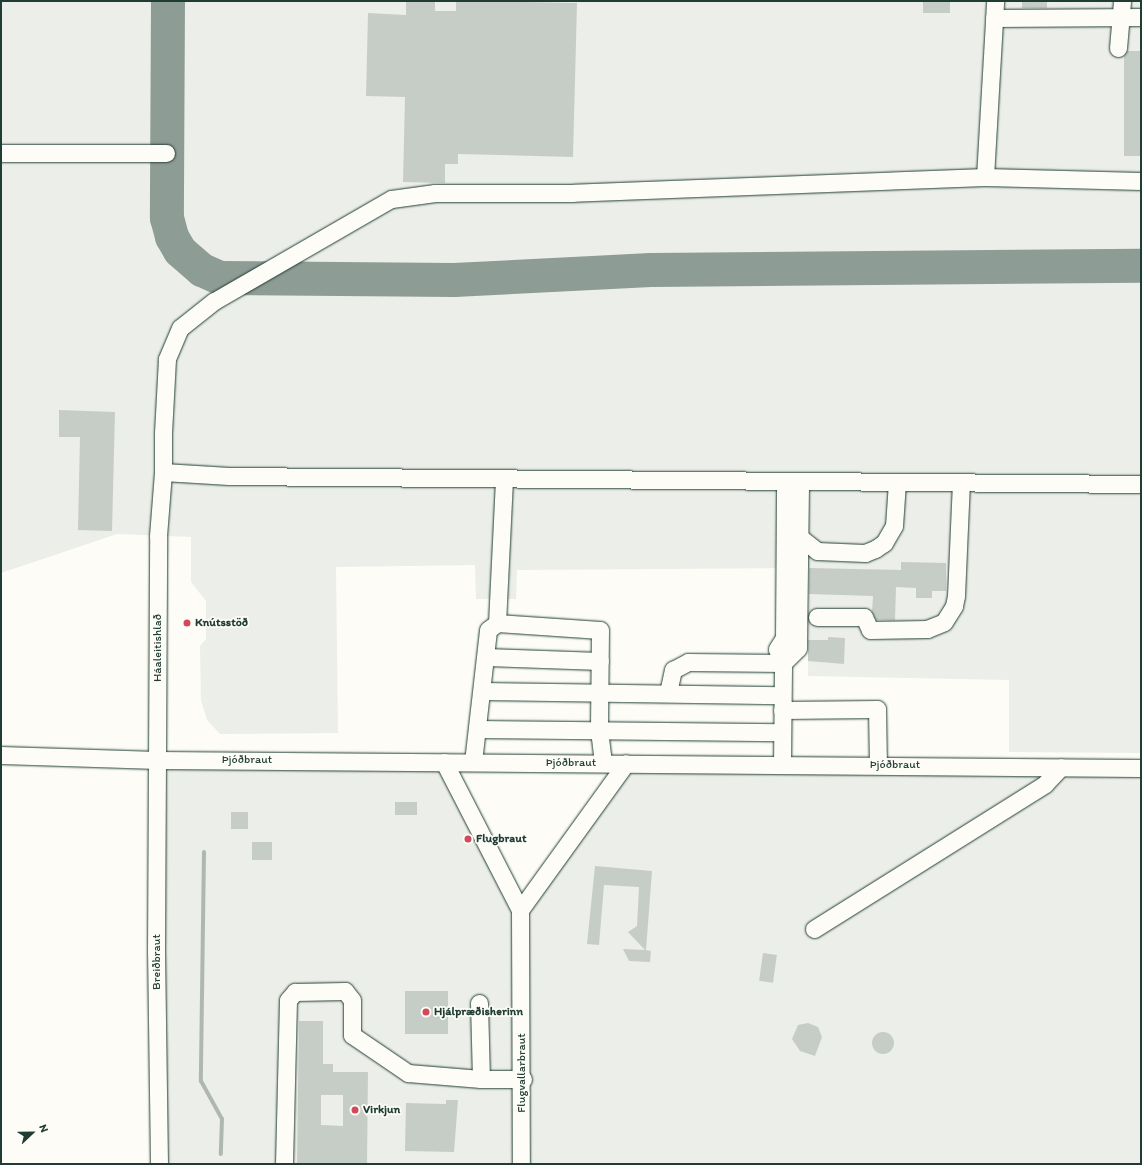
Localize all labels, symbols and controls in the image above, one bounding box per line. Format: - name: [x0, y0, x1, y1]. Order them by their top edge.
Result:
- street label: Háaleitishlað: [151, 614, 165, 682]
- place label: Knútsstöð: [195, 616, 248, 630]
- marker: Knútsstöð: [182, 618, 192, 628]
- street label: Þjóðbraut: [222, 753, 272, 767]
- street label: Þjóðbraut: [546, 756, 596, 770]
- street label: Þjóðbraut: [870, 758, 920, 772]
- place label: Flugbraut: [476, 832, 526, 846]
- marker: Flugbraut: [463, 834, 473, 844]
- street label: Breiðbraut: [150, 934, 164, 990]
- place label: Hjálpræðisherinn: [434, 1005, 523, 1019]
- marker: Hjálpræðisherinn: [421, 1007, 431, 1017]
- street label: Flugvallarbraut: [515, 1033, 529, 1113]
- place label: Virkjun: [363, 1103, 400, 1117]
- marker: Virkjun: [350, 1105, 360, 1115]
- north arrow: [12, 1113, 52, 1153]
- text: N: [36, 1122, 51, 1134]

